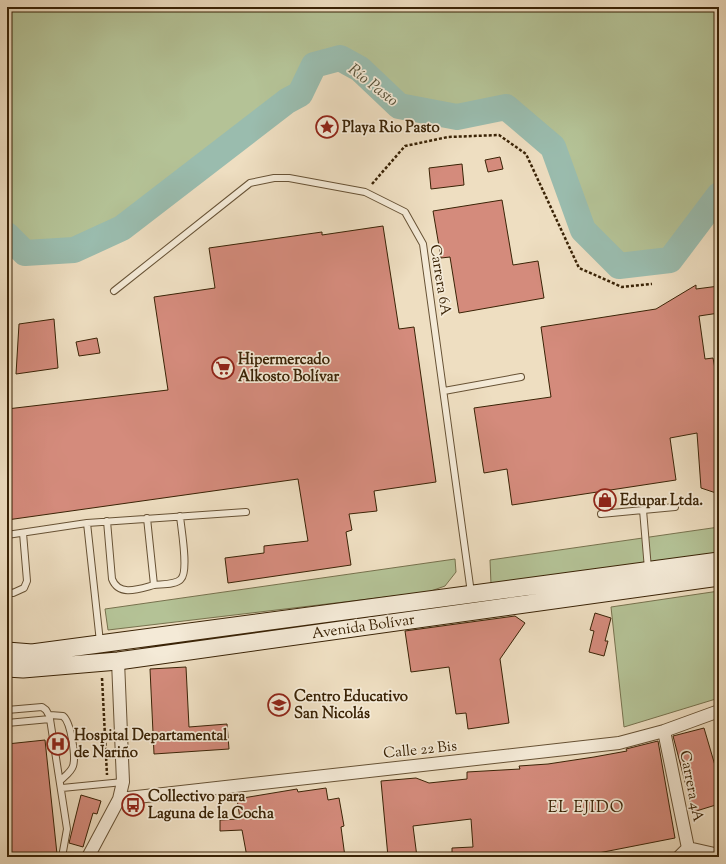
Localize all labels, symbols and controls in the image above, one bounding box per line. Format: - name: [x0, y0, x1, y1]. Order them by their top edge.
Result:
- water label: Río Pasto: [343, 59, 402, 113]
- place icon: Playa Rio Pasto: [314, 114, 340, 140]
- place label: Playa Rio Pasto: [342, 118, 440, 139]
- street label: Carrera 6A: [424, 243, 456, 317]
- place label: Hipermercado Alkosto Bolívar: [238, 350, 340, 388]
- supermarket icon: Hipermercado Alkosto Bolívar: [210, 355, 236, 381]
- shop icon: Edupar Ltda.: [592, 487, 618, 513]
- place label: Edupar Ltda.: [620, 491, 703, 512]
- street label: Avenida Bolívar: [310, 610, 416, 645]
- place label: Centro Educativo San Nicolás: [294, 687, 408, 725]
- school or university icon: Centro Educativo San Nicolás: [266, 692, 292, 718]
- place label: Hospital Departamental de Nariño: [74, 726, 228, 764]
- hospital icon: Hospital Departamental de Nariño: [45, 731, 71, 757]
- street label: Calle 22 Bis: [382, 736, 458, 765]
- street label: Carrera 4A: [673, 749, 708, 824]
- place label: Collectivo para Laguna de la Cocha: [148, 787, 274, 825]
- bus stop icon: Collectivo para Laguna de la Cocha: [120, 792, 146, 818]
- district label: EL EJIDO: [548, 797, 624, 820]

